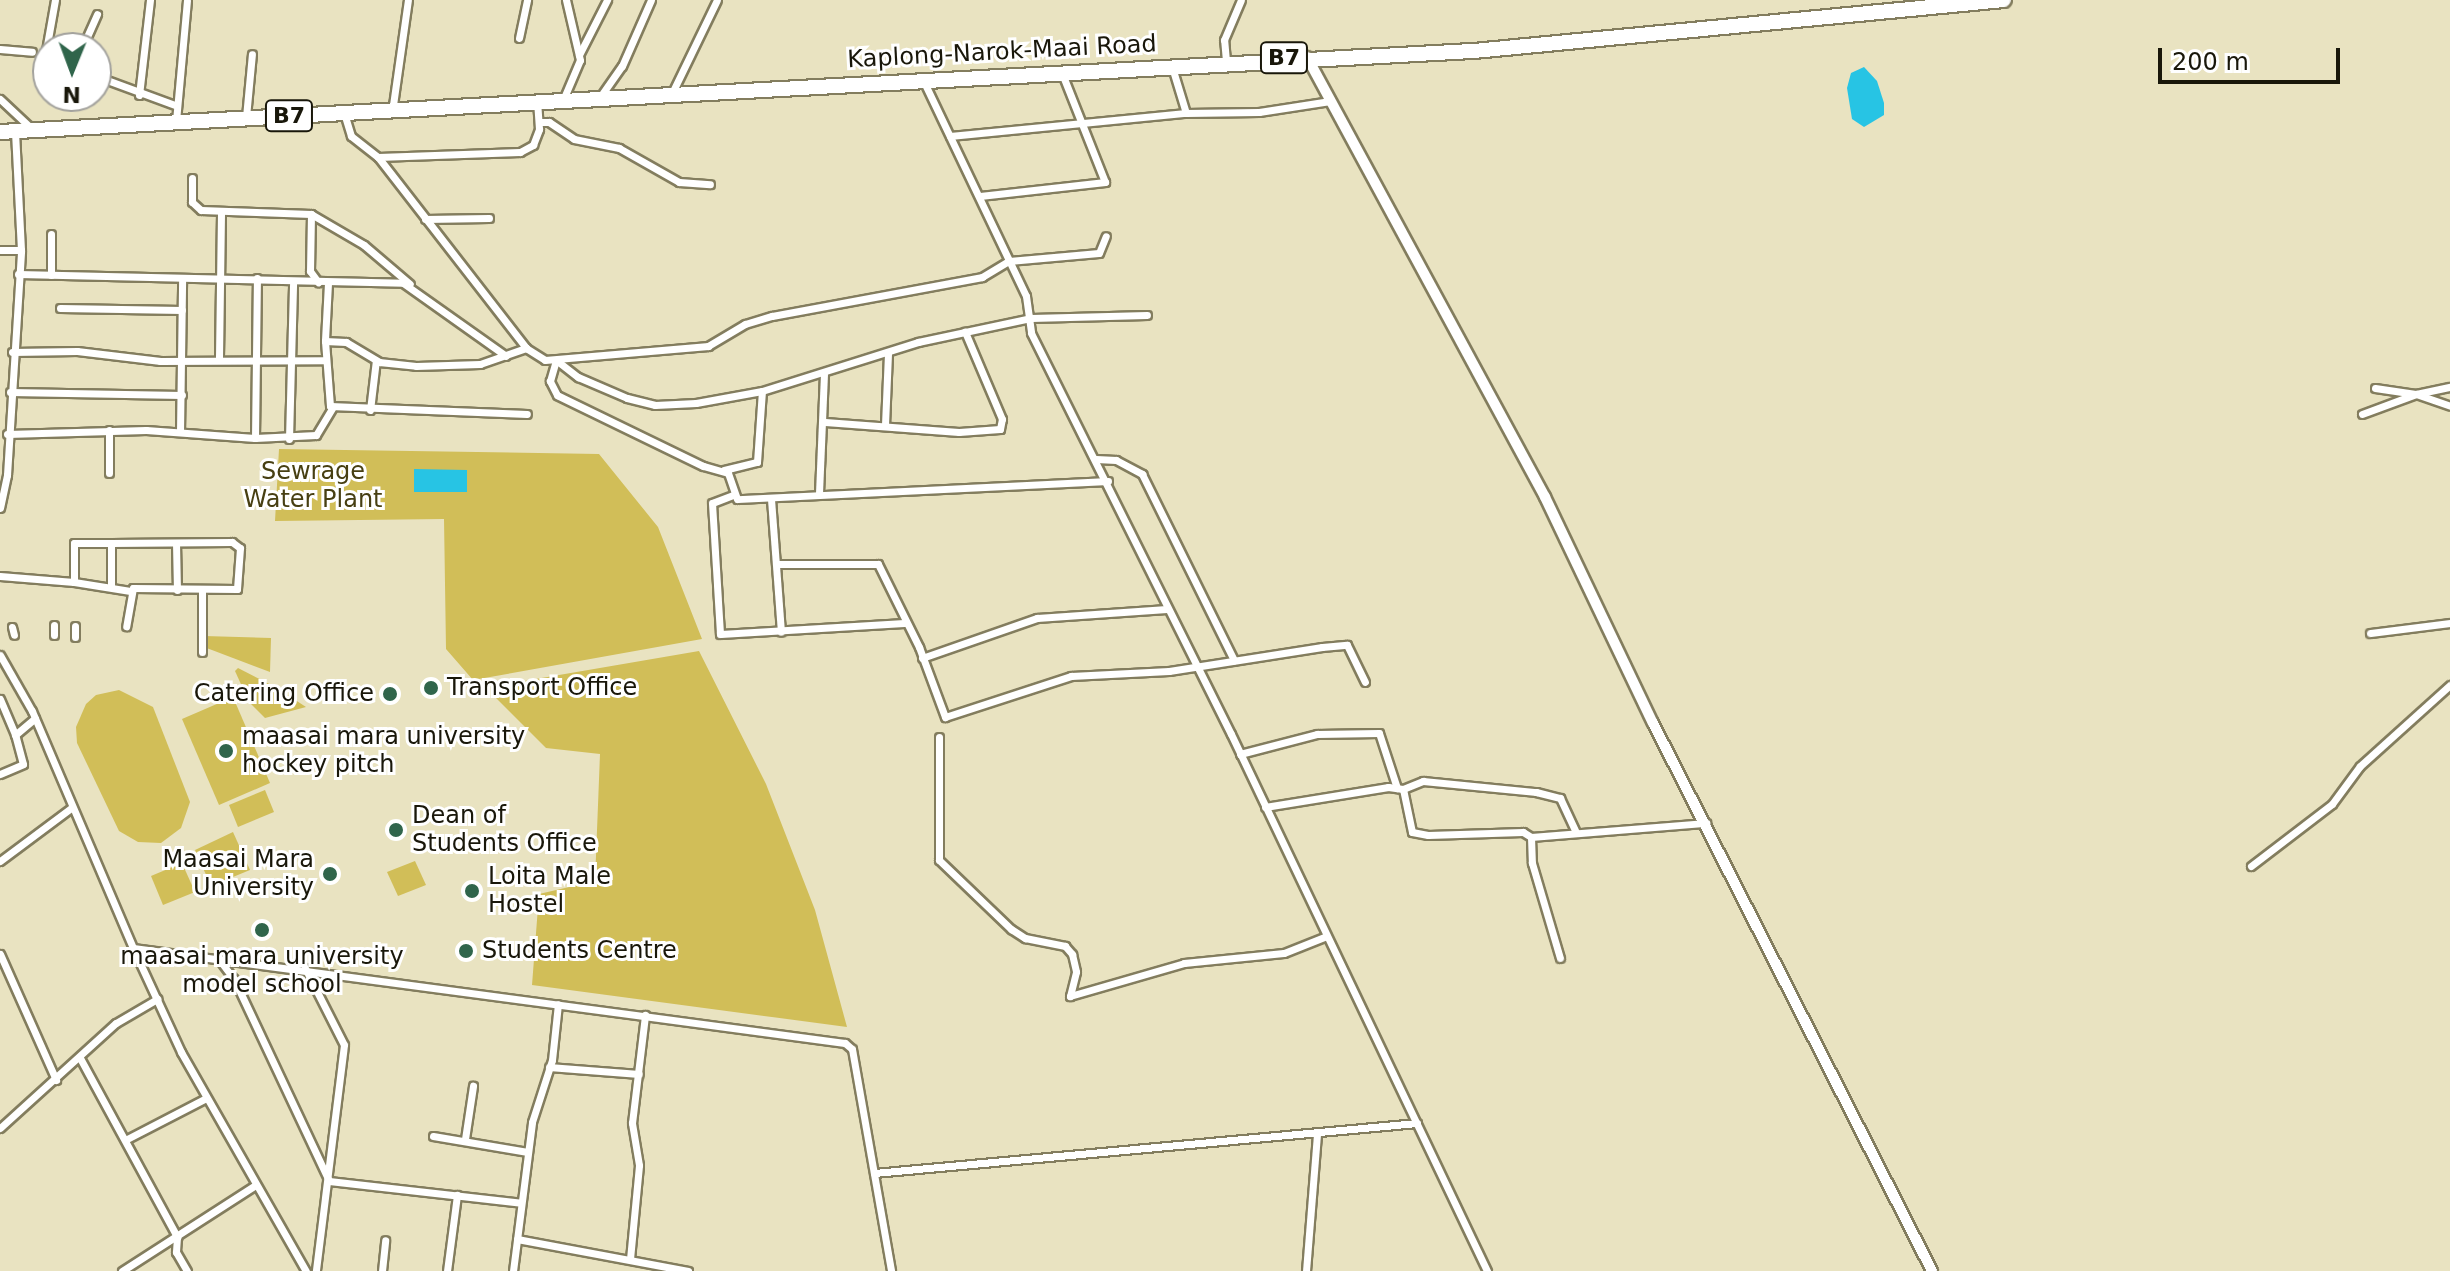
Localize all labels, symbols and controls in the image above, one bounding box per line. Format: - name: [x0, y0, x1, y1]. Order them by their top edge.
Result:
- street label: Kaplong-Narok-Maai Road: [847, 30, 1157, 74]
- north arrow: [32, 32, 112, 112]
- scale bar: [2162, 32, 2344, 82]
- road number: B7: [1258, 40, 1310, 76]
- text: 200 m: [2172, 48, 2249, 76]
- text: N: [62, 82, 81, 107]
- road number: B7: [263, 98, 315, 134]
- park label: Sewrage Water Plant: [243, 458, 383, 514]
- place label: Transport Office: [447, 674, 637, 702]
- marker: Transport Office: [422, 679, 440, 697]
- place label: Catering Office: [194, 680, 374, 708]
- marker: Catering Office: [381, 685, 399, 703]
- place label: maasai mara university hockey pitch: [242, 723, 525, 779]
- marker: maasai mara university hockey pitch: [217, 742, 235, 760]
- place label: Dean of Students Office: [412, 802, 597, 858]
- marker: Dean of Students Office: [387, 821, 405, 839]
- place label: Maasai Mara University: [162, 846, 314, 902]
- place label: Loita Male Hostel: [488, 863, 611, 919]
- marker: Maasai Mara University: [321, 865, 339, 883]
- marker: Loita Male Hostel: [463, 882, 481, 900]
- marker: maasai mara university model school: [253, 921, 271, 939]
- place label: Students Centre: [482, 937, 677, 965]
- marker: Students Centre: [457, 942, 475, 960]
- place label: maasai mara university model school: [120, 943, 404, 999]

